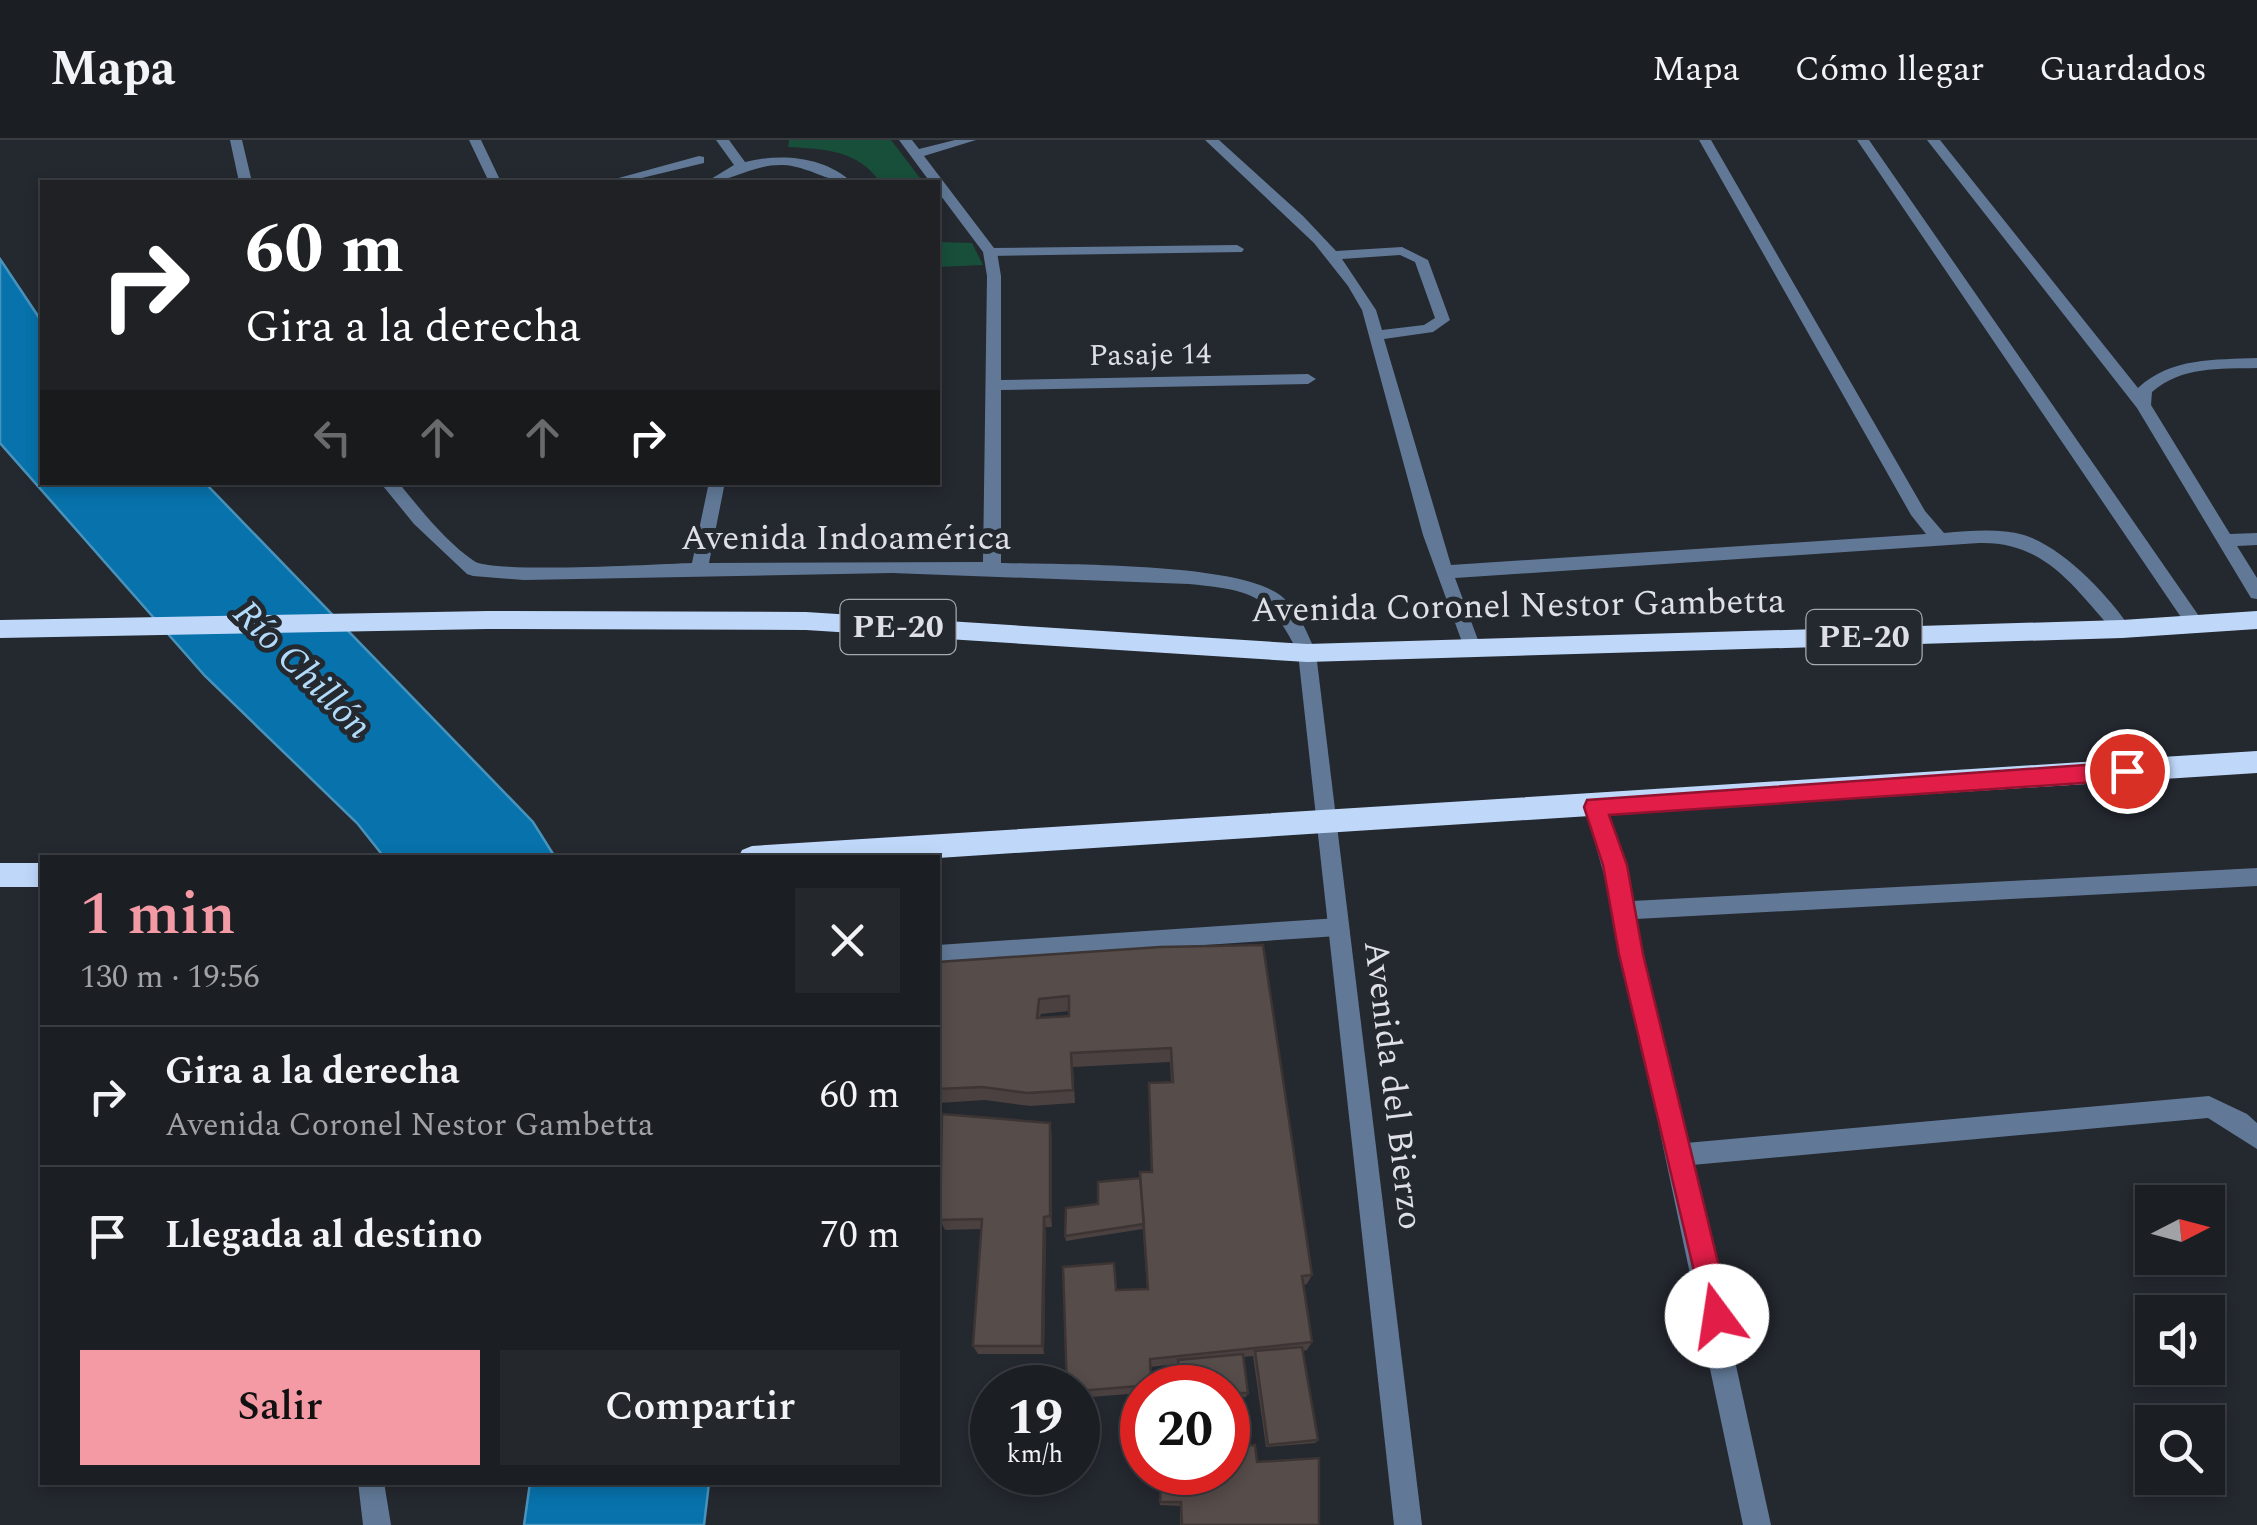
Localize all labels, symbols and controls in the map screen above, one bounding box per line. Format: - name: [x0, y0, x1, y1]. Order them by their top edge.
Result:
- text: Mapa: [50, 33, 176, 106]
- text: Mapa: [1652, 43, 1740, 96]
- text: Cómo llegar: [1795, 43, 1984, 96]
- text: Guardados: [2039, 43, 2207, 96]
- text: 60 m: [245, 197, 404, 303]
- icon: right: [80, 220, 210, 350]
- text: Gira a la derecha: [245, 293, 581, 362]
- street label: Pasaje 14: [1088, 331, 1212, 379]
- icon: left: [305, 410, 360, 465]
- icon: ahead: [410, 410, 465, 465]
- icon: ahead: [515, 410, 570, 465]
- icon: right: [620, 410, 675, 465]
- street label: Avenida Indoamérica: [681, 512, 1011, 565]
- street label: Avenida Coronel Nestor Gambetta: [1250, 575, 1786, 637]
- water label: Río Chillón: [219, 587, 385, 753]
- road number: PE-20: [840, 600, 956, 654]
- road number: PE-20: [1806, 610, 1922, 664]
- pin: [2085, 729, 2170, 814]
- icon: arrive: [2100, 744, 2155, 799]
- text: 1 min: [80, 869, 236, 961]
- button: close: [795, 888, 900, 993]
- street label: Avenida del Bierzo: [1349, 937, 1437, 1233]
- text: 130 m · 19:56: [80, 953, 260, 1002]
- text: Gira a la derecha: [165, 1043, 460, 1101]
- text: 60 m: [820, 1067, 900, 1125]
- icon: right: [80, 1069, 135, 1124]
- text: Avenida Coronel Nestor Gambetta: [165, 1101, 654, 1150]
- north arrow: [2135, 1185, 2225, 1275]
- map controls: [2135, 1185, 2225, 1495]
- text: Llegada al destino: [165, 1207, 483, 1265]
- text: 70 m: [820, 1207, 900, 1265]
- icon: arrive: [80, 1209, 135, 1264]
- position arrow: [1665, 1264, 1769, 1368]
- button: sound: [2135, 1295, 2225, 1385]
- button: Salir: [80, 1350, 480, 1465]
- button: Compartir: [500, 1350, 900, 1465]
- speed limit sign: 20: [1120, 1365, 1250, 1495]
- text: 19: [1007, 1380, 1063, 1456]
- button: search: [2135, 1405, 2225, 1495]
- text: km/h: [1007, 1436, 1063, 1474]

